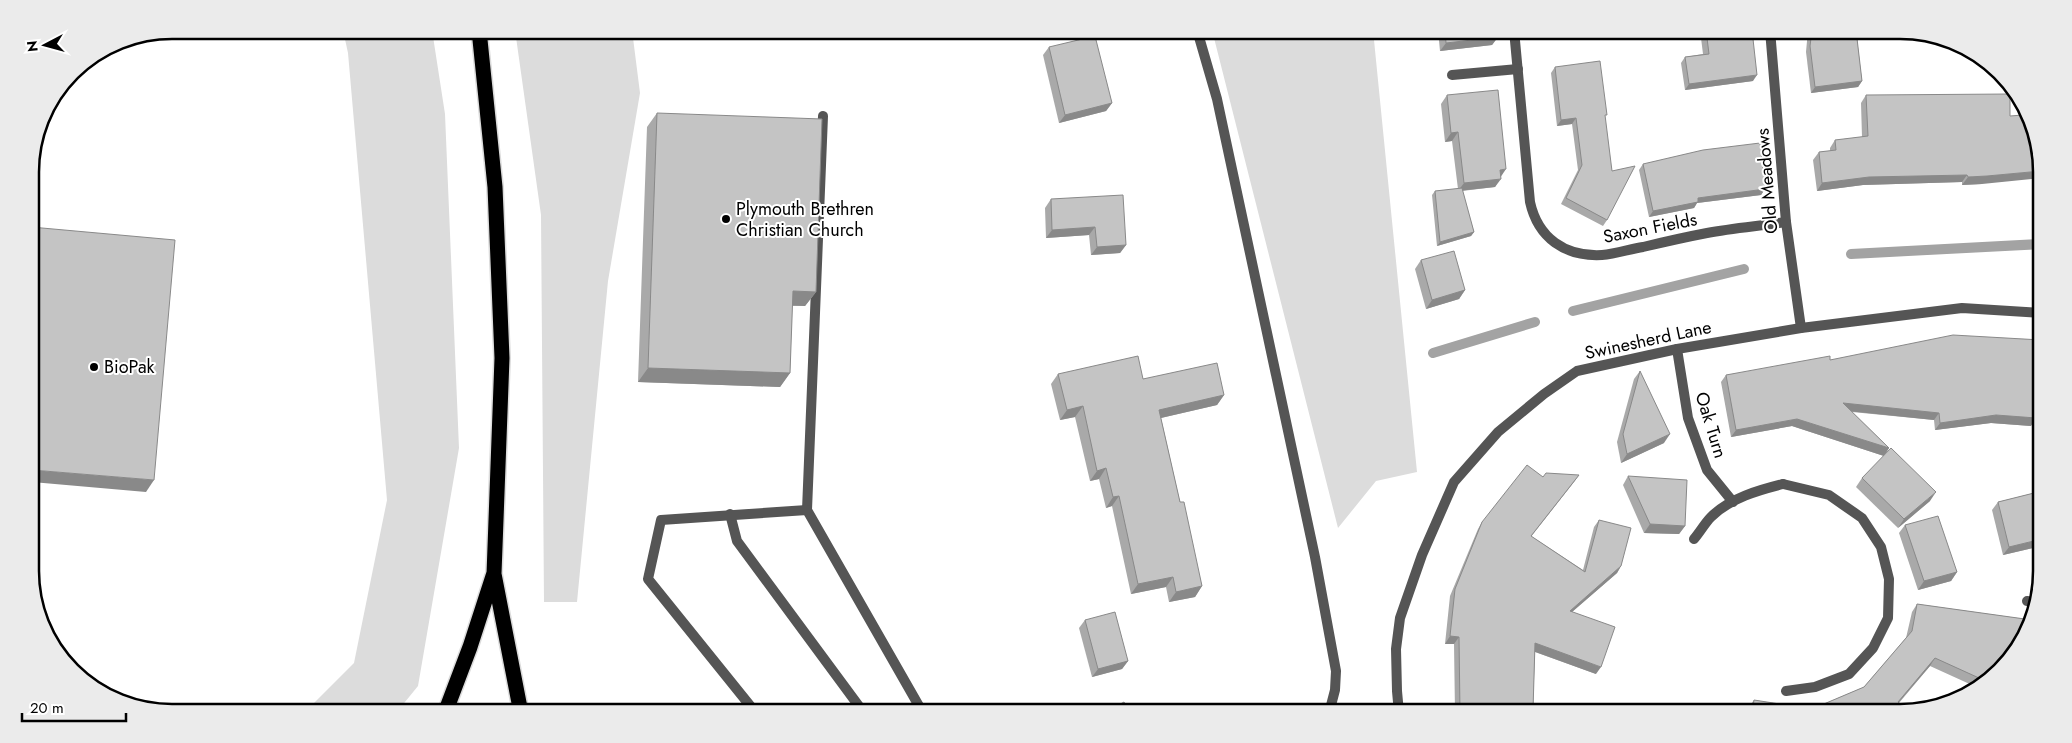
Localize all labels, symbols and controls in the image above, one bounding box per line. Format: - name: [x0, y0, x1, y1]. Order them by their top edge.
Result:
- north arrow: [20, 20, 70, 70]
- text: N: [22, 40, 43, 53]
- street label: Old Meadows: [1749, 127, 1785, 235]
- place label: Plymouth Brethren Christian Church: [736, 196, 874, 243]
- street label: Saxon Fields: [1601, 206, 1699, 250]
- marker: Plymouth Brethren Christian Church: [720, 213, 732, 225]
- street label: Swinesherd Lane: [1582, 314, 1714, 366]
- place label: BioPak: [104, 354, 155, 380]
- marker: BioPak: [88, 361, 100, 373]
- street label: Oak Turn: [1689, 389, 1733, 461]
- scale bar: [22, 690, 126, 722]
- text: 20 m: [30, 697, 64, 719]

